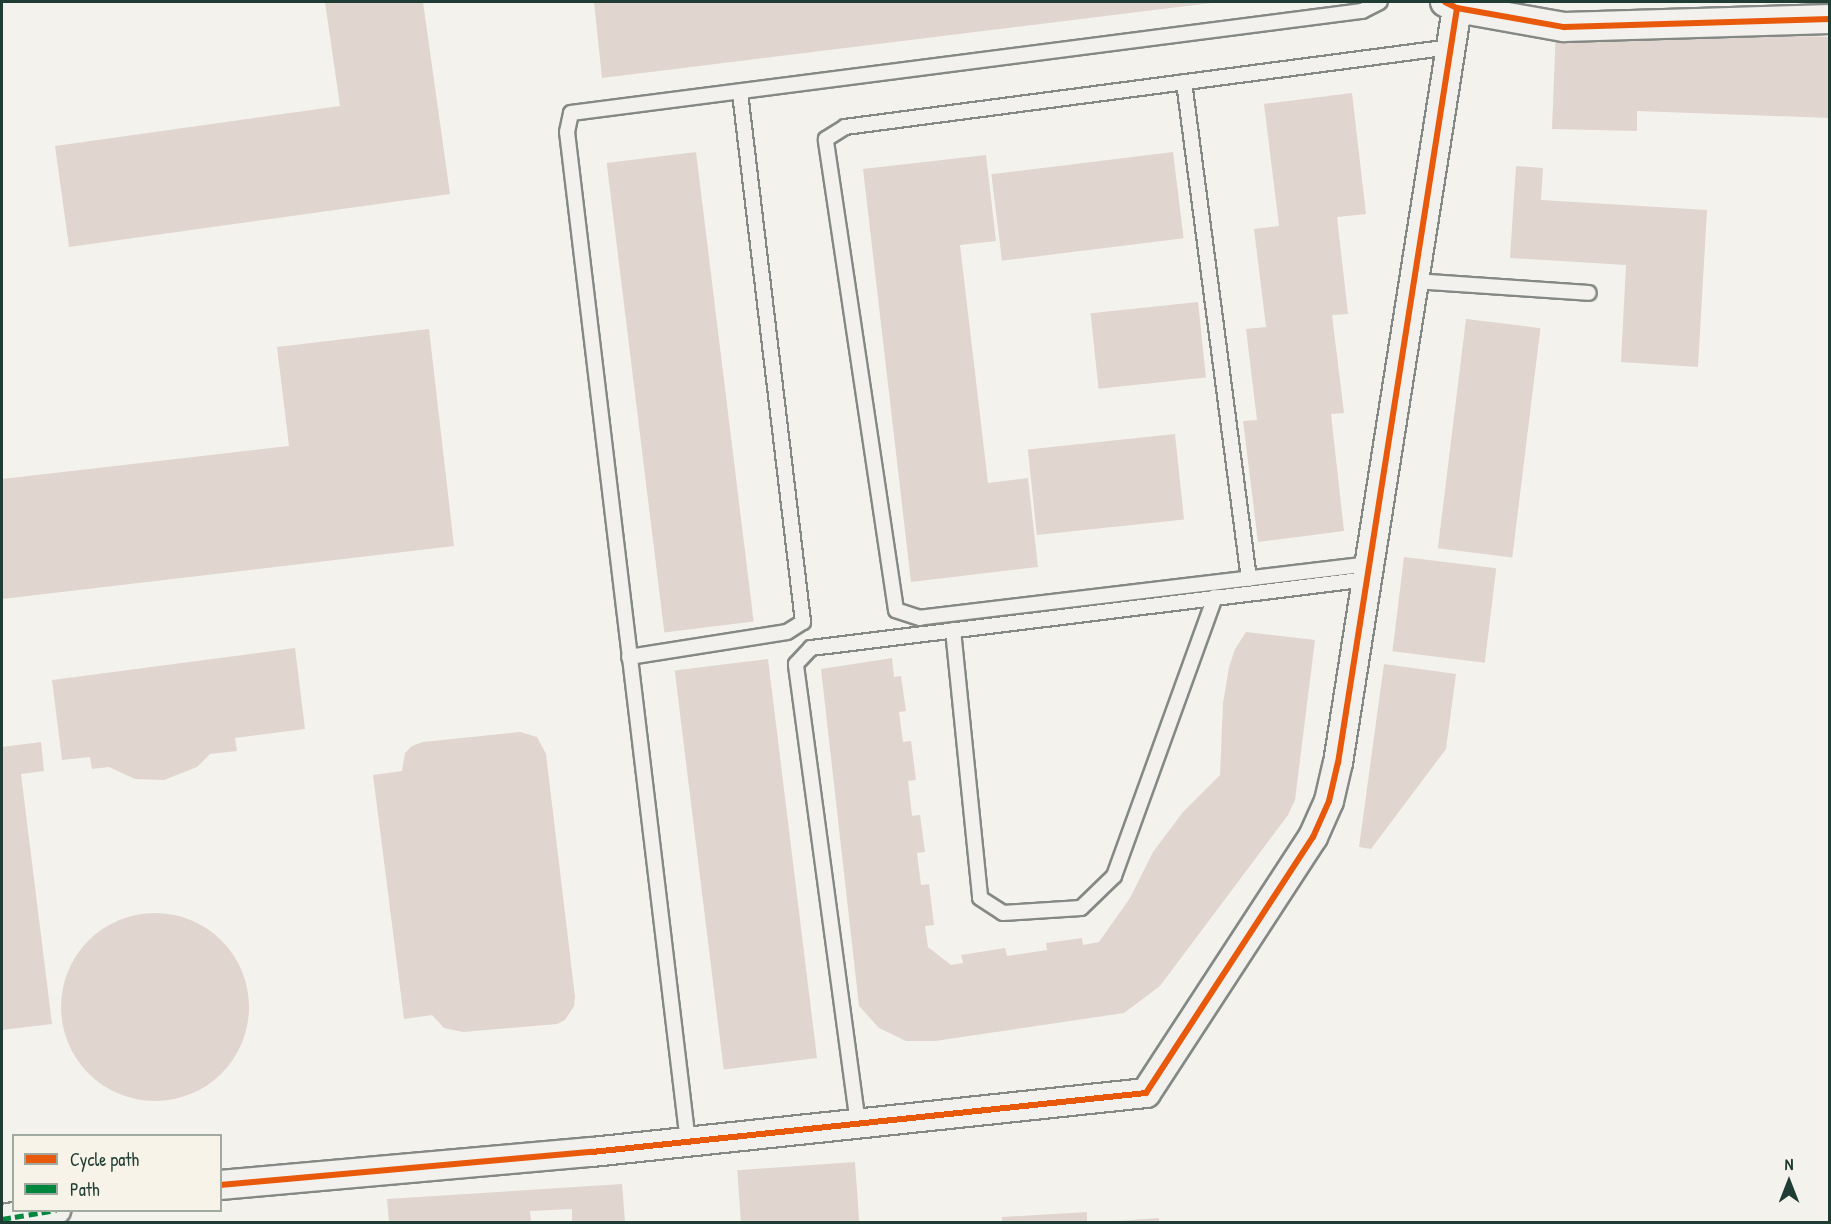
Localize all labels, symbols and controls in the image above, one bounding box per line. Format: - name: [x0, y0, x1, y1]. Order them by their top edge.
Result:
- legend: [12, 1134, 222, 1212]
- text: Cycle path: [70, 1147, 139, 1172]
- north arrow: [1759, 1152, 1819, 1212]
- text: N: [1785, 1153, 1793, 1175]
- text: Path: [70, 1177, 99, 1202]

